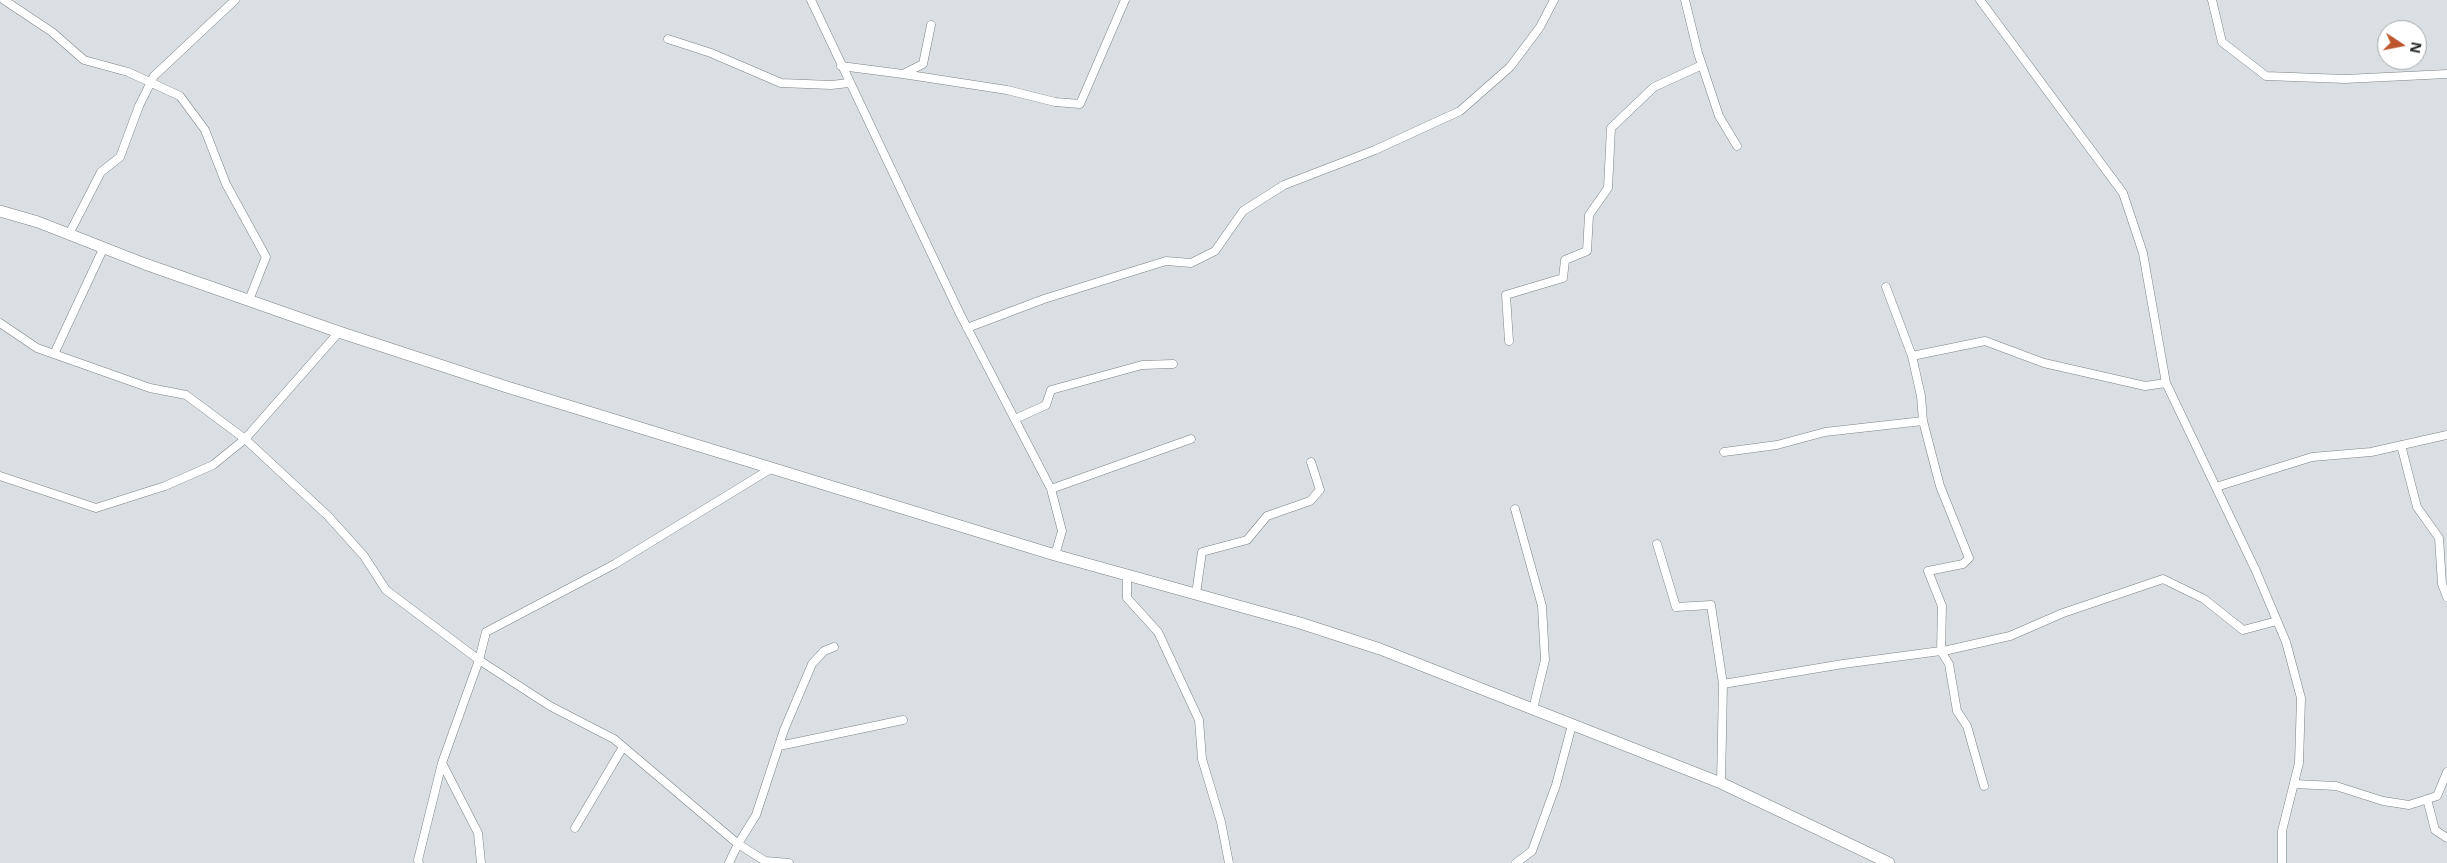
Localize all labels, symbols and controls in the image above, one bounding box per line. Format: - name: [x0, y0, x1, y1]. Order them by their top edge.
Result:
- north arrow: [2377, 20, 2427, 70]
- text: N: [2406, 40, 2427, 55]

